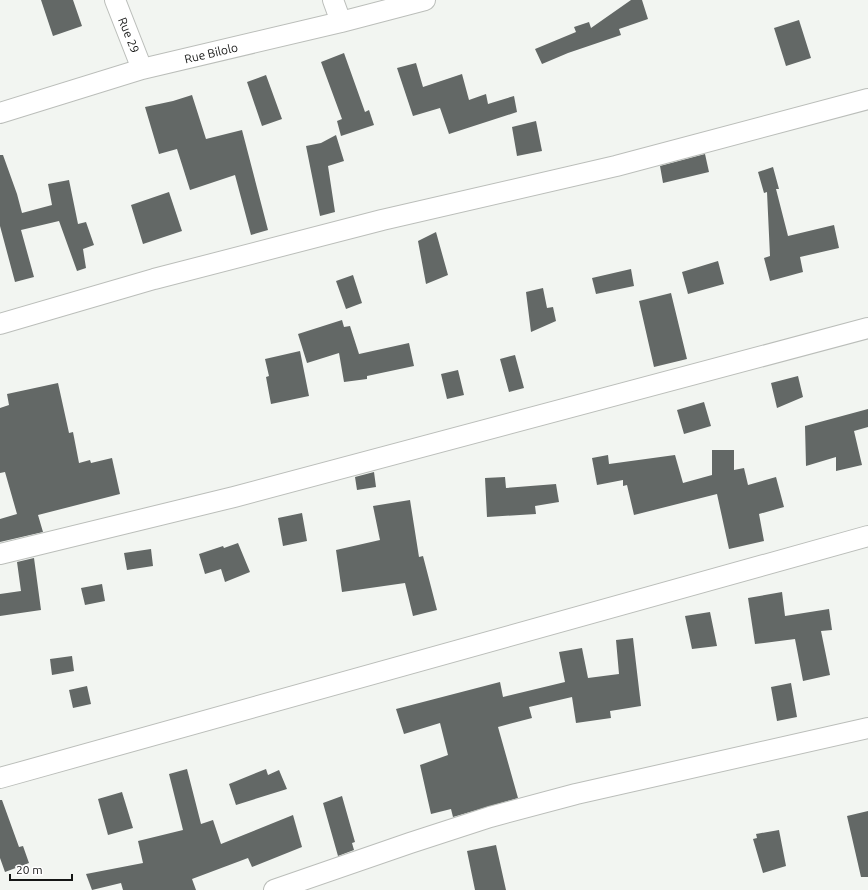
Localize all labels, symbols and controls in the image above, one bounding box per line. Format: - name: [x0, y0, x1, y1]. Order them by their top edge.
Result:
- street label: Rue 29: [116, 15, 142, 55]
- street label: Rue Bilolo: [183, 41, 239, 65]
- scale bar: [10, 856, 72, 882]
- text: 20 m: [16, 863, 43, 876]

